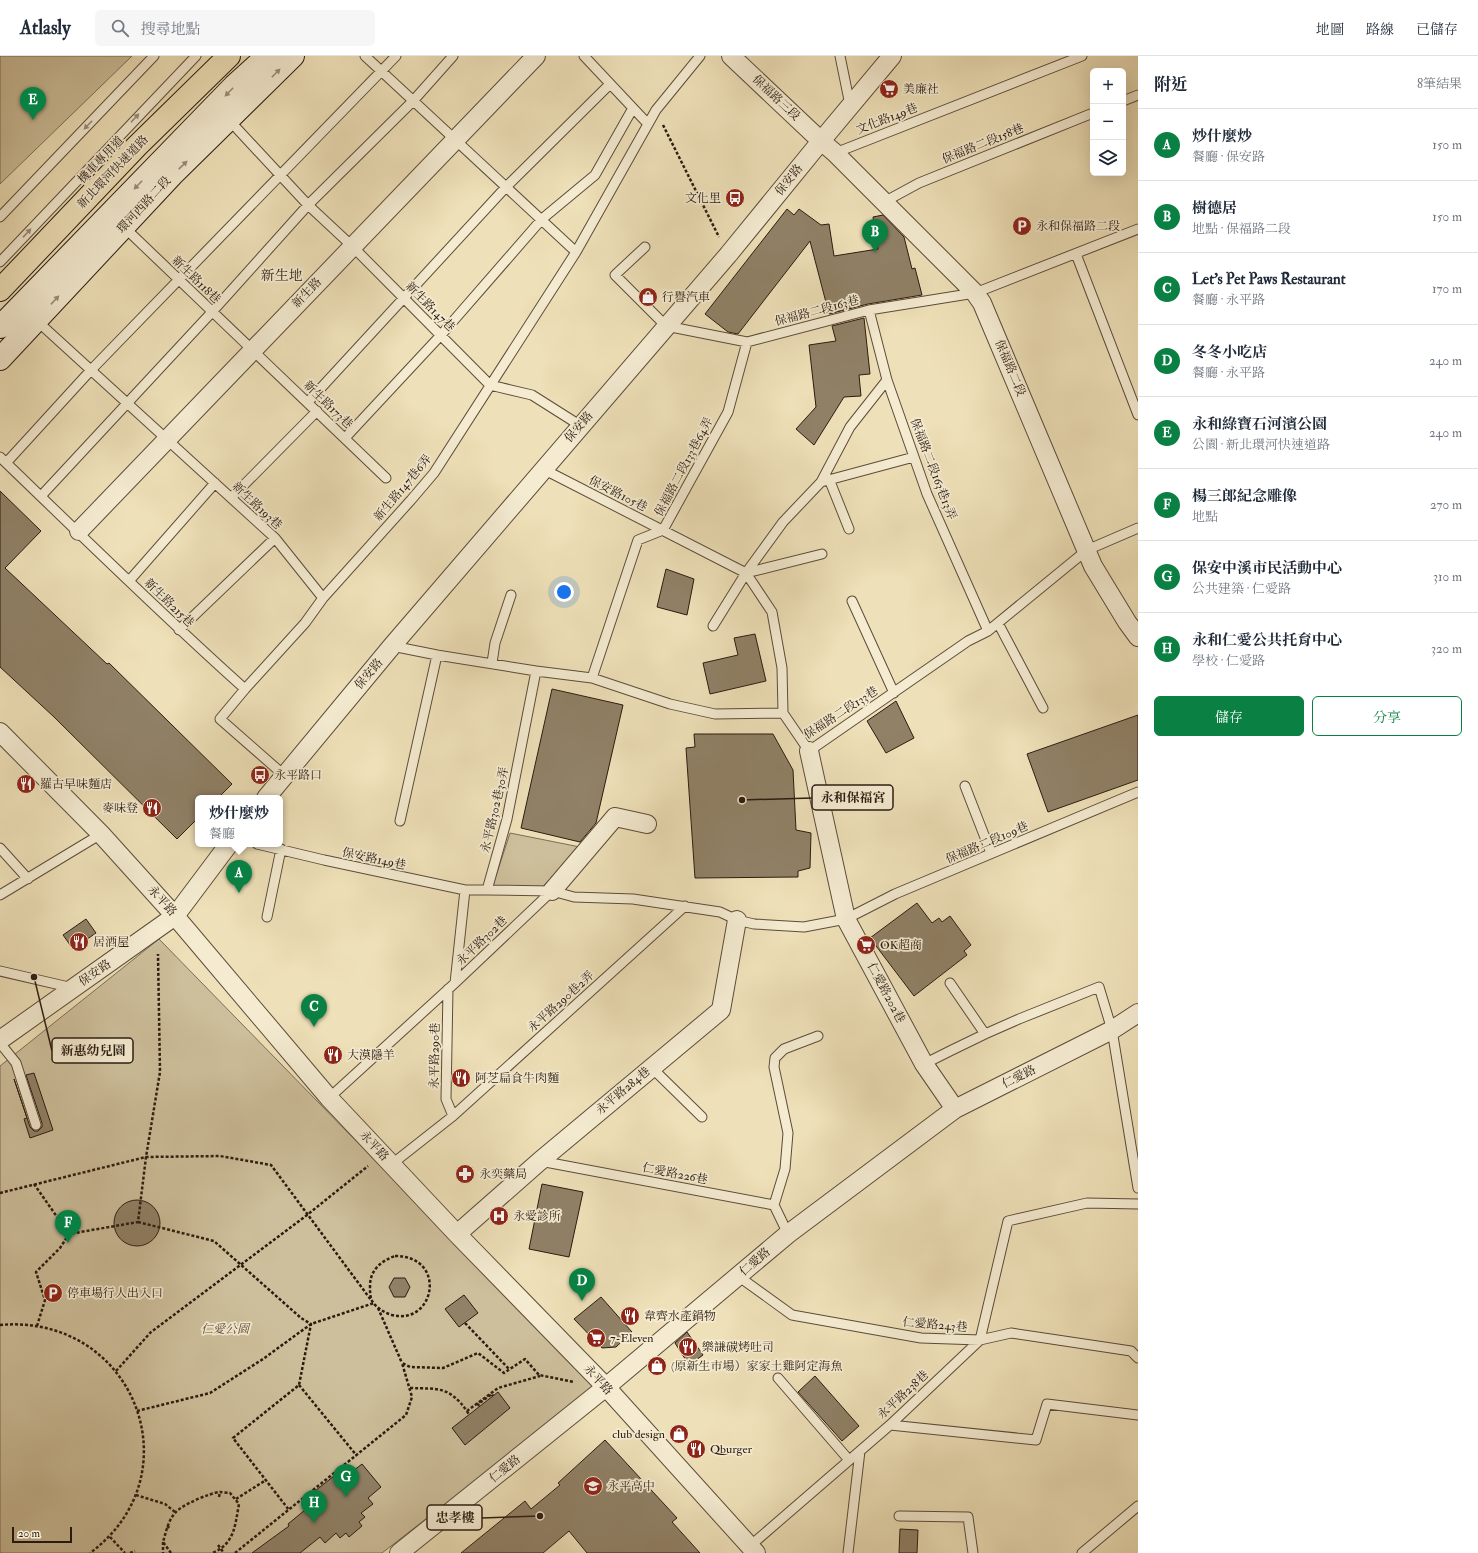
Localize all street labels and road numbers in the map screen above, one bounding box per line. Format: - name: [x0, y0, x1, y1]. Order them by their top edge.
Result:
- street label: 保福路三段: [749, 72, 803, 124]
- street label: 文化路149巷: [854, 100, 920, 138]
- street label: 保福路二段158巷: [940, 121, 1026, 167]
- street label: 新北環河快速道路: [74, 132, 152, 212]
- street label: 機車專用道: [75, 133, 127, 187]
- street label: 保安路: [772, 161, 806, 199]
- street label: 環河西路二段: [114, 174, 174, 236]
- street label: 新生路118巷: [168, 253, 224, 307]
- street label: 新生路: [289, 275, 325, 311]
- street label: 新生路147巷: [402, 279, 458, 335]
- street label: 保福路二段163巷: [773, 293, 861, 329]
- street label: 保福路二段: [991, 337, 1029, 399]
- street label: 新生路173巷: [300, 378, 356, 432]
- street label: 保安路: [562, 408, 596, 446]
- street label: 保福路二段133巷64弄: [652, 415, 716, 519]
- street label: 保福路二段163巷13弄: [907, 416, 959, 522]
- street label: 新生路147巷6弄: [371, 452, 435, 524]
- street label: 保安路105巷: [586, 473, 650, 515]
- street label: 新生路193巷: [229, 479, 285, 533]
- street label: 新生路215巷: [141, 576, 197, 630]
- street label: 保安路: [352, 655, 386, 693]
- street label: 保福路二段133巷: [801, 683, 881, 743]
- street label: 永平路302巷30弄: [478, 766, 512, 854]
- street label: 保福路二段109巷: [943, 819, 1031, 867]
- street label: 保安路149巷: [341, 845, 407, 873]
- street label: 永平路: [144, 883, 180, 919]
- street label: 永平路302巷: [453, 913, 511, 969]
- street label: 保安路: [76, 957, 114, 989]
- street label: 仁愛路202巷: [864, 960, 908, 1026]
- street label: 永平路290巷2弄: [525, 968, 597, 1036]
- street label: 永平路290巷: [427, 1023, 443, 1089]
- street label: 仁愛路: [1000, 1062, 1038, 1092]
- street label: 永平路284巷: [593, 1064, 653, 1118]
- street label: 永平路: [356, 1128, 392, 1164]
- street label: 仁愛路226巷: [641, 1160, 709, 1188]
- street label: 仁愛路: [736, 1245, 774, 1279]
- street label: 仁愛路243巷: [902, 1315, 968, 1335]
- street label: 永平路: [580, 1362, 616, 1398]
- street label: 永平路238巷: [874, 1368, 932, 1422]
- street label: 仁愛路: [486, 1452, 524, 1486]

